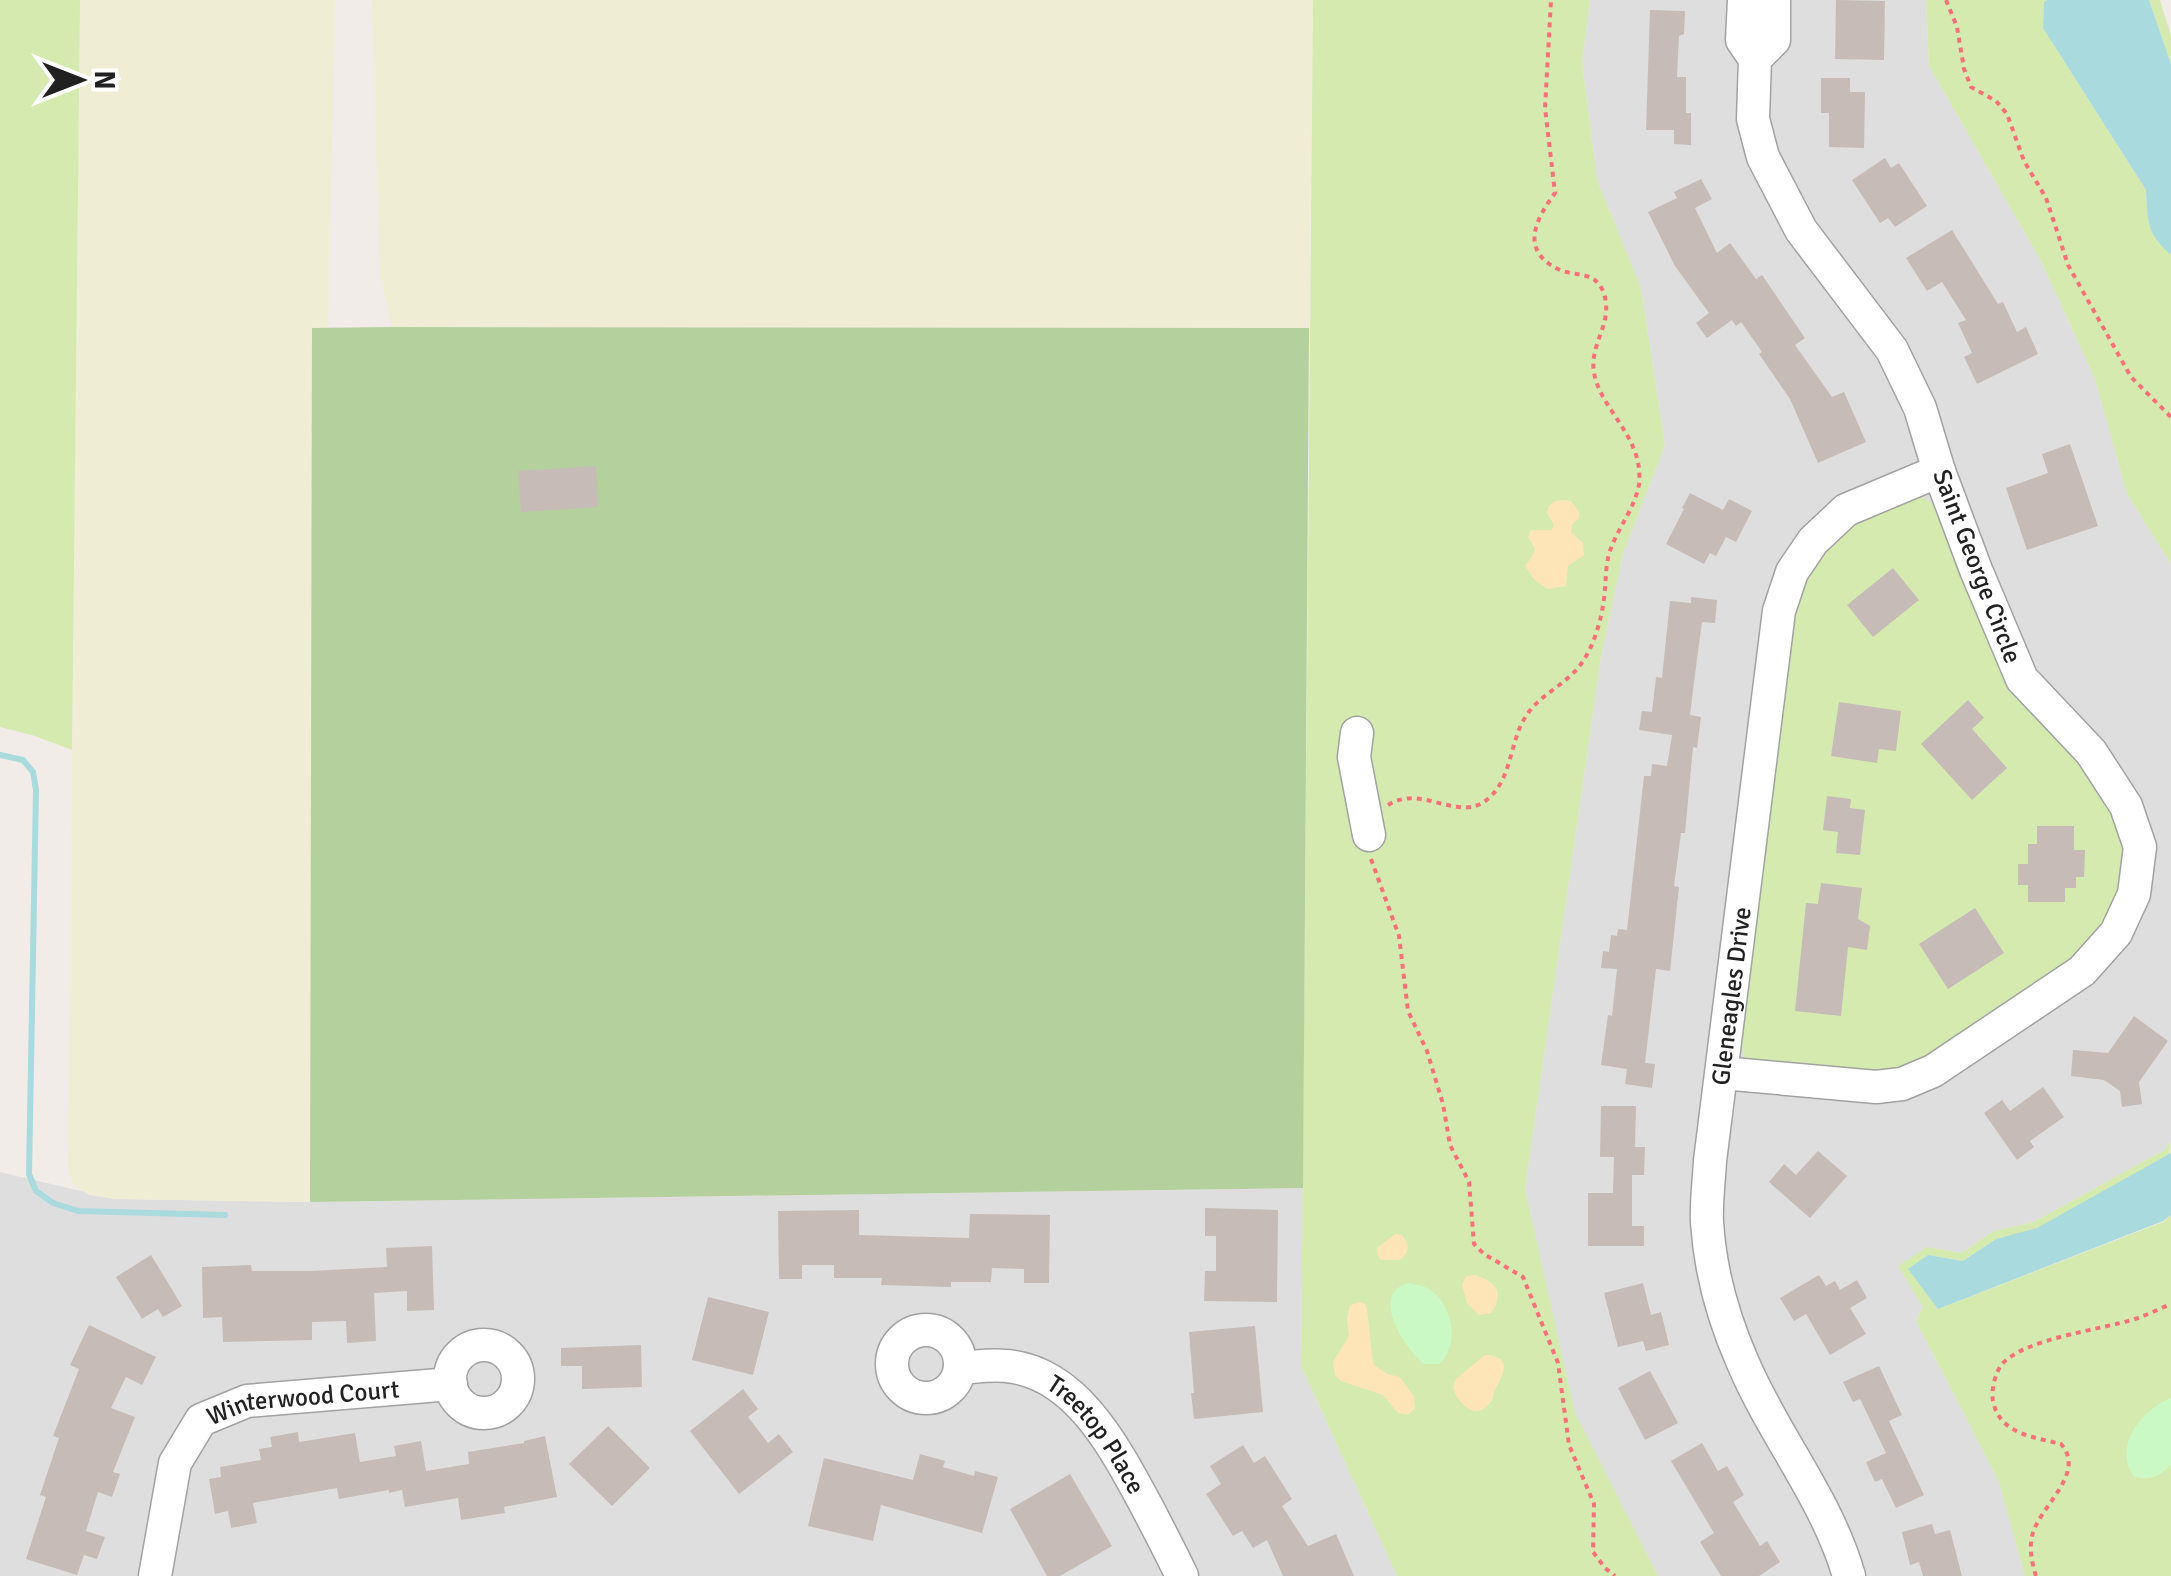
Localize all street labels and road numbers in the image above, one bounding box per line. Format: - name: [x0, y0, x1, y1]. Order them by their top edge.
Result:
- street label: Saint George Circle: [1926, 465, 2029, 667]
- street label: Gleneagles Drive: [1705, 905, 1758, 1087]
- street label: Treetop Place: [1042, 1368, 1152, 1499]
- street label: Winterwood Court: [202, 1373, 401, 1432]

